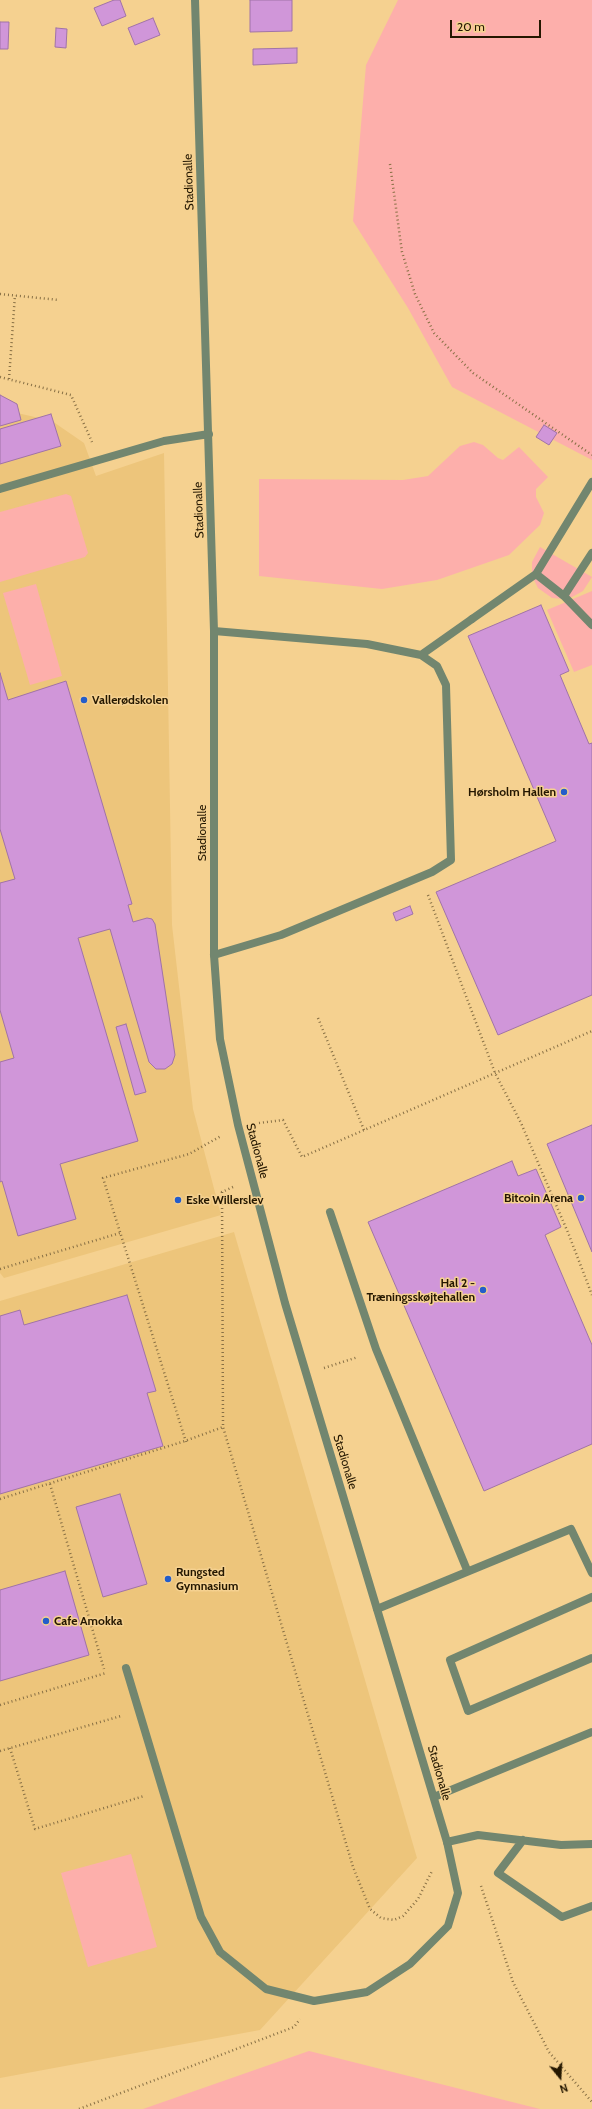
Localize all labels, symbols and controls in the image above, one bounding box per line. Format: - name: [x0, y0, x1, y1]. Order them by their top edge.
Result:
- scale bar: [452, 12, 543, 38]
- text: 20 m: [457, 19, 485, 34]
- street label: Stadionalle: [181, 153, 197, 211]
- street label: Stadionalle: [191, 481, 207, 539]
- place label: Vallerødskolen: [92, 693, 168, 707]
- marker: Vallerødskolen: [79, 695, 89, 705]
- place label: Hørsholm Hallen: [468, 785, 556, 799]
- marker: Hørsholm Hallen: [559, 787, 569, 797]
- street label: Stadionalle: [195, 805, 209, 861]
- street label: Stadionalle: [243, 1122, 271, 1180]
- place label: Bitcoin Arena: [504, 1191, 573, 1205]
- place label: Eske Willerslev: [186, 1193, 263, 1207]
- marker: Bitcoin Arena: [576, 1193, 586, 1203]
- marker: Eske Willerslev: [173, 1195, 183, 1205]
- place label: Hal 2 - Træningsskøjtehallen: [367, 1276, 475, 1304]
- marker: Hal 2 - Træningsskøjtehallen: [478, 1285, 488, 1295]
- street label: Stadionalle: [330, 1433, 360, 1491]
- place label: Rungsted Gymnasium: [176, 1565, 238, 1593]
- marker: Rungsted Gymnasium: [163, 1574, 173, 1584]
- place label: Cafe Amokka: [54, 1614, 122, 1628]
- marker: Cafe Amokka: [41, 1616, 51, 1626]
- street label: Stadionalle: [424, 1744, 454, 1802]
- north arrow: [540, 2057, 580, 2097]
- text: N: [558, 2081, 570, 2096]

